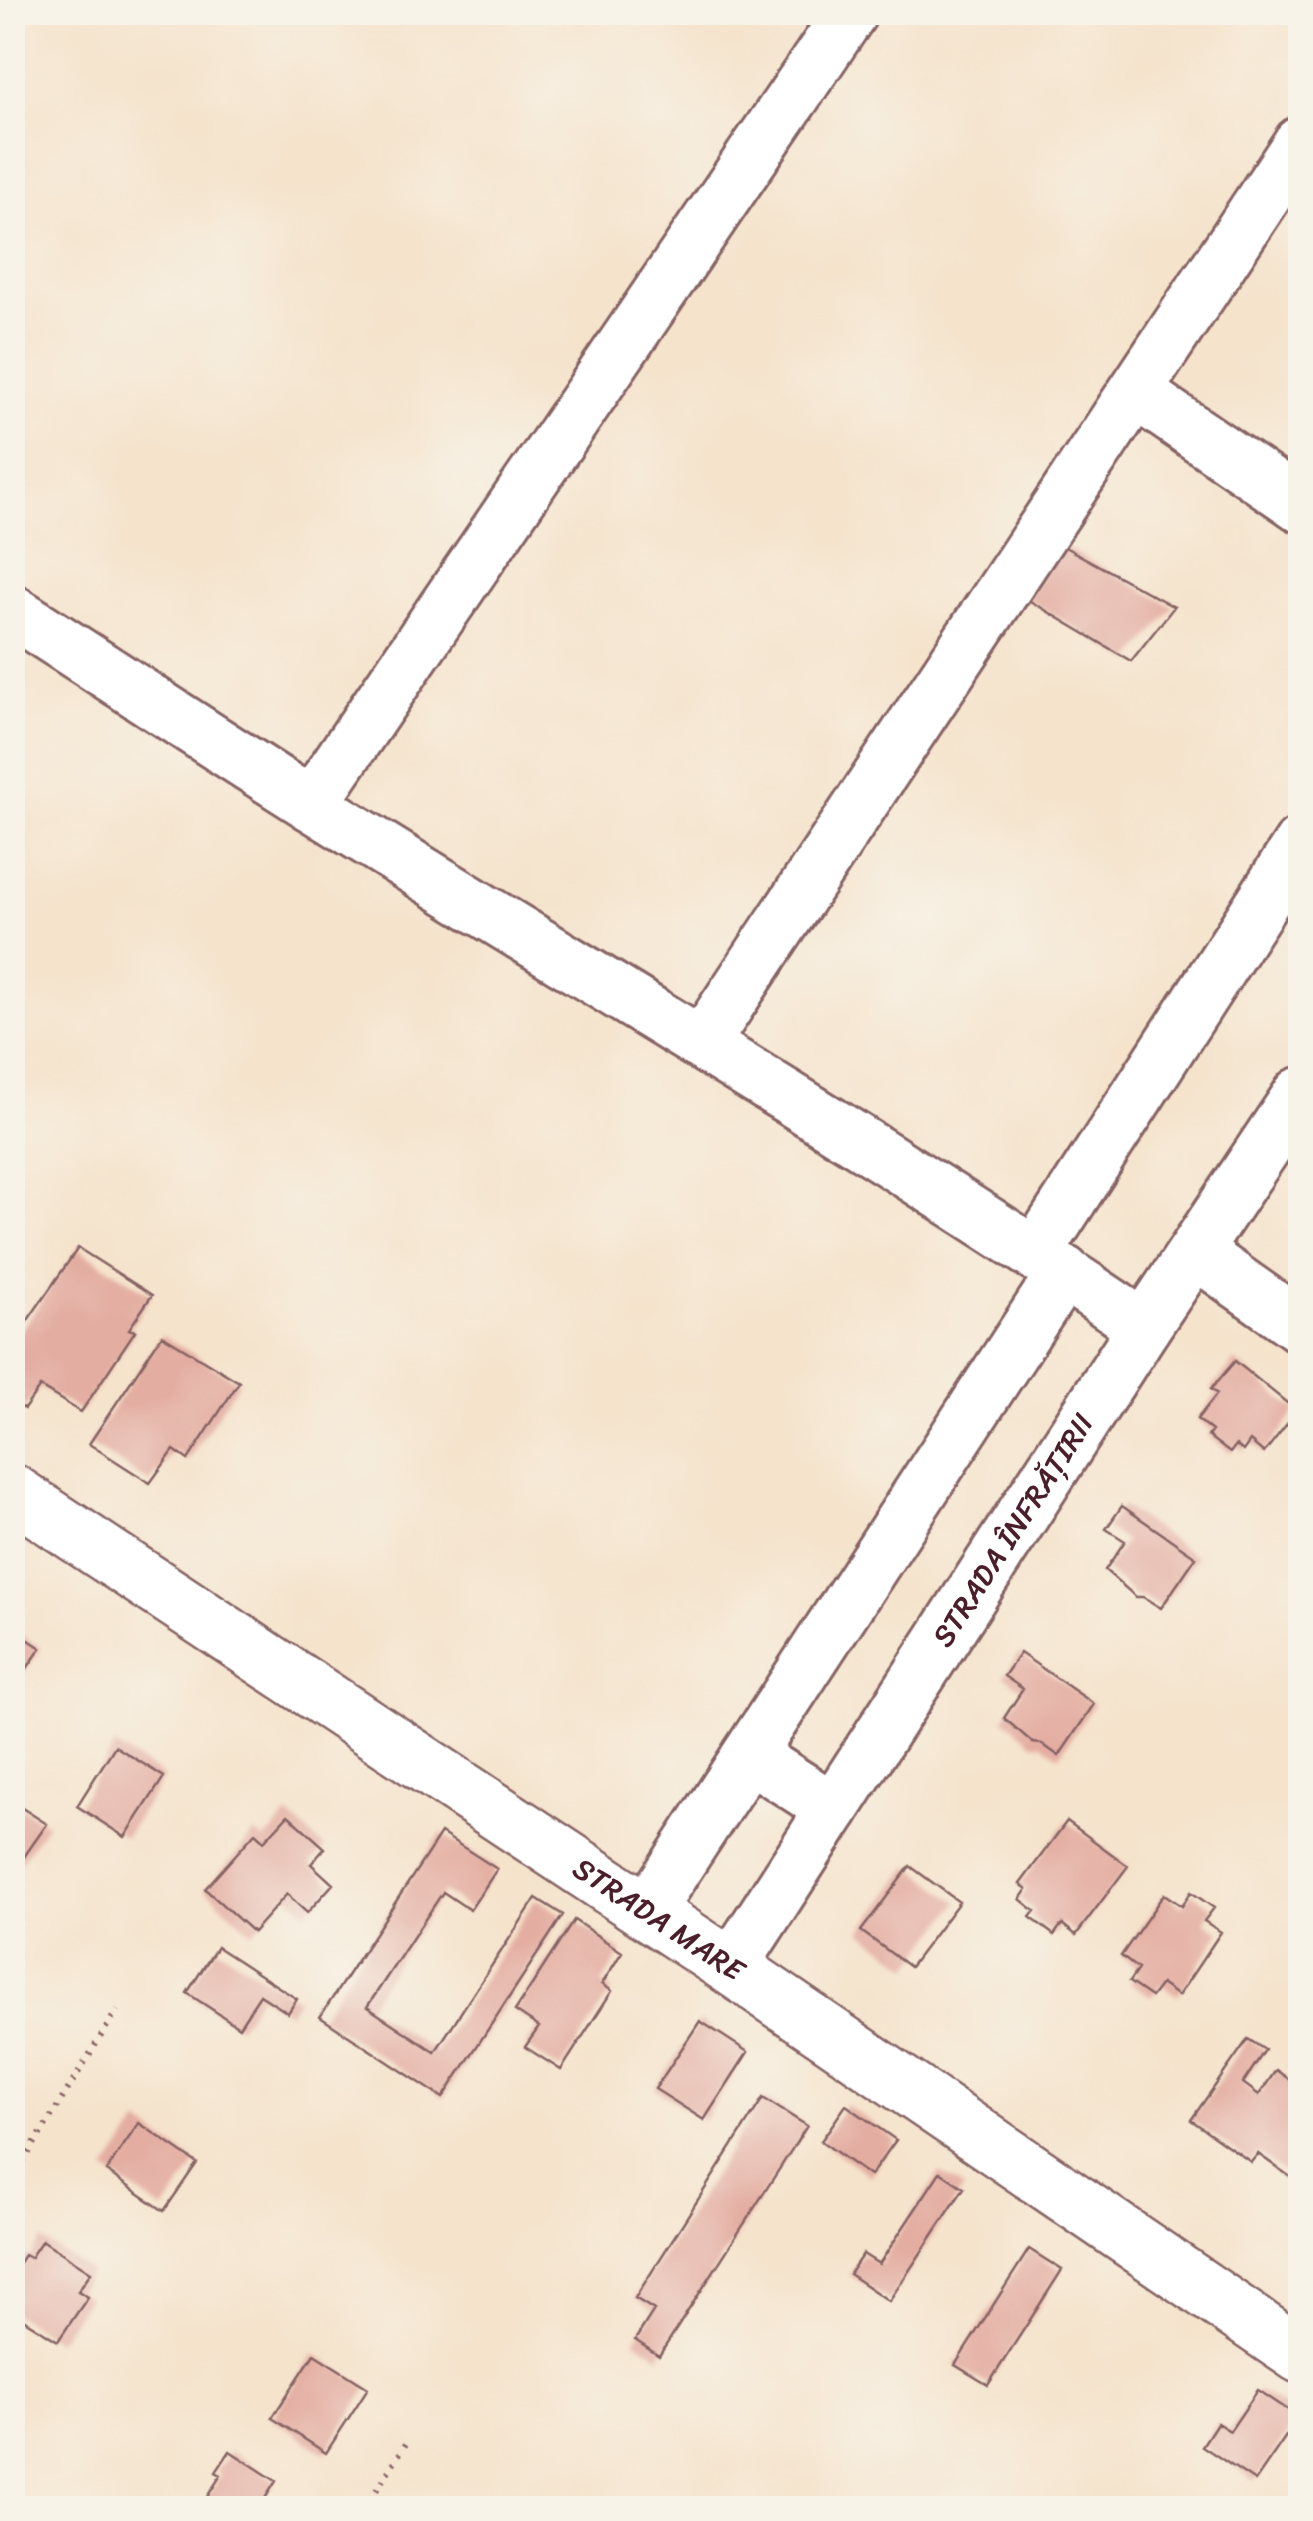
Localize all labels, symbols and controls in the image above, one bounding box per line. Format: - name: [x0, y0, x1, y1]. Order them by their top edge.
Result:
- street label: STRADA ÎNFRĂȚIRII: [917, 1402, 1109, 1658]
- street label: STRADA MARE: [561, 1842, 758, 1997]

